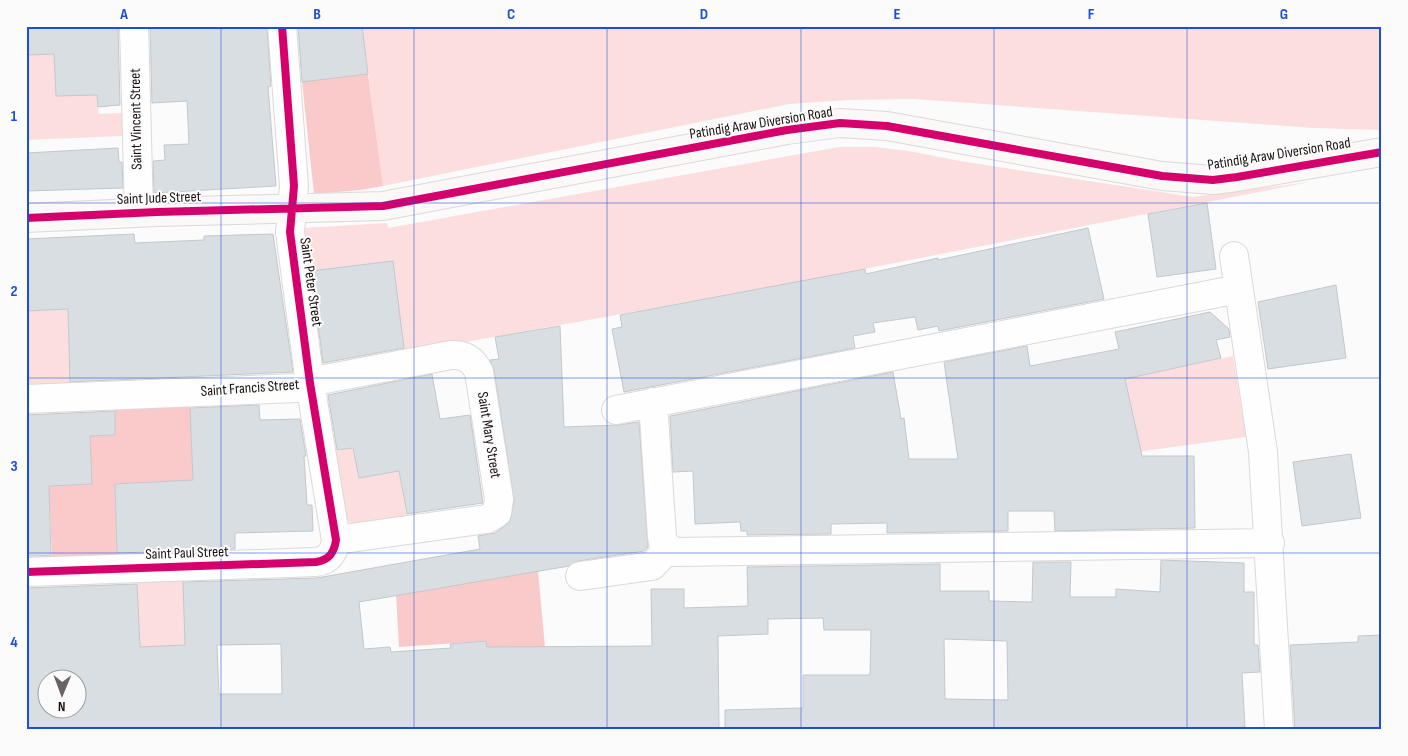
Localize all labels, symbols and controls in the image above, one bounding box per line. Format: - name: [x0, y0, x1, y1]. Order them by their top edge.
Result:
- text: A: [119, 5, 128, 24]
- text: B: [313, 5, 321, 24]
- text: C: [507, 5, 515, 24]
- text: D: [700, 5, 708, 24]
- text: E: [894, 5, 901, 24]
- text: F: [1088, 5, 1095, 24]
- text: G: [1280, 5, 1288, 24]
- street label: Saint Vincent Street: [126, 68, 146, 170]
- street label: Patindig Araw Diversion Road: [688, 102, 834, 144]
- text: 1: [11, 107, 18, 126]
- street label: Patindig Araw Diversion Road: [1206, 133, 1352, 175]
- street label: Saint Jude Street: [117, 187, 202, 209]
- street label: Saint Peter Street: [295, 236, 327, 328]
- text: 2: [10, 282, 18, 301]
- street label: Saint Francis Street: [200, 375, 300, 401]
- street label: Saint Mary Street: [473, 390, 505, 480]
- text: 3: [10, 457, 18, 476]
- street label: Saint Paul Street: [145, 542, 229, 564]
- text: 4: [10, 633, 18, 652]
- north arrow: [38, 668, 88, 718]
- text: N: [58, 698, 66, 715]

